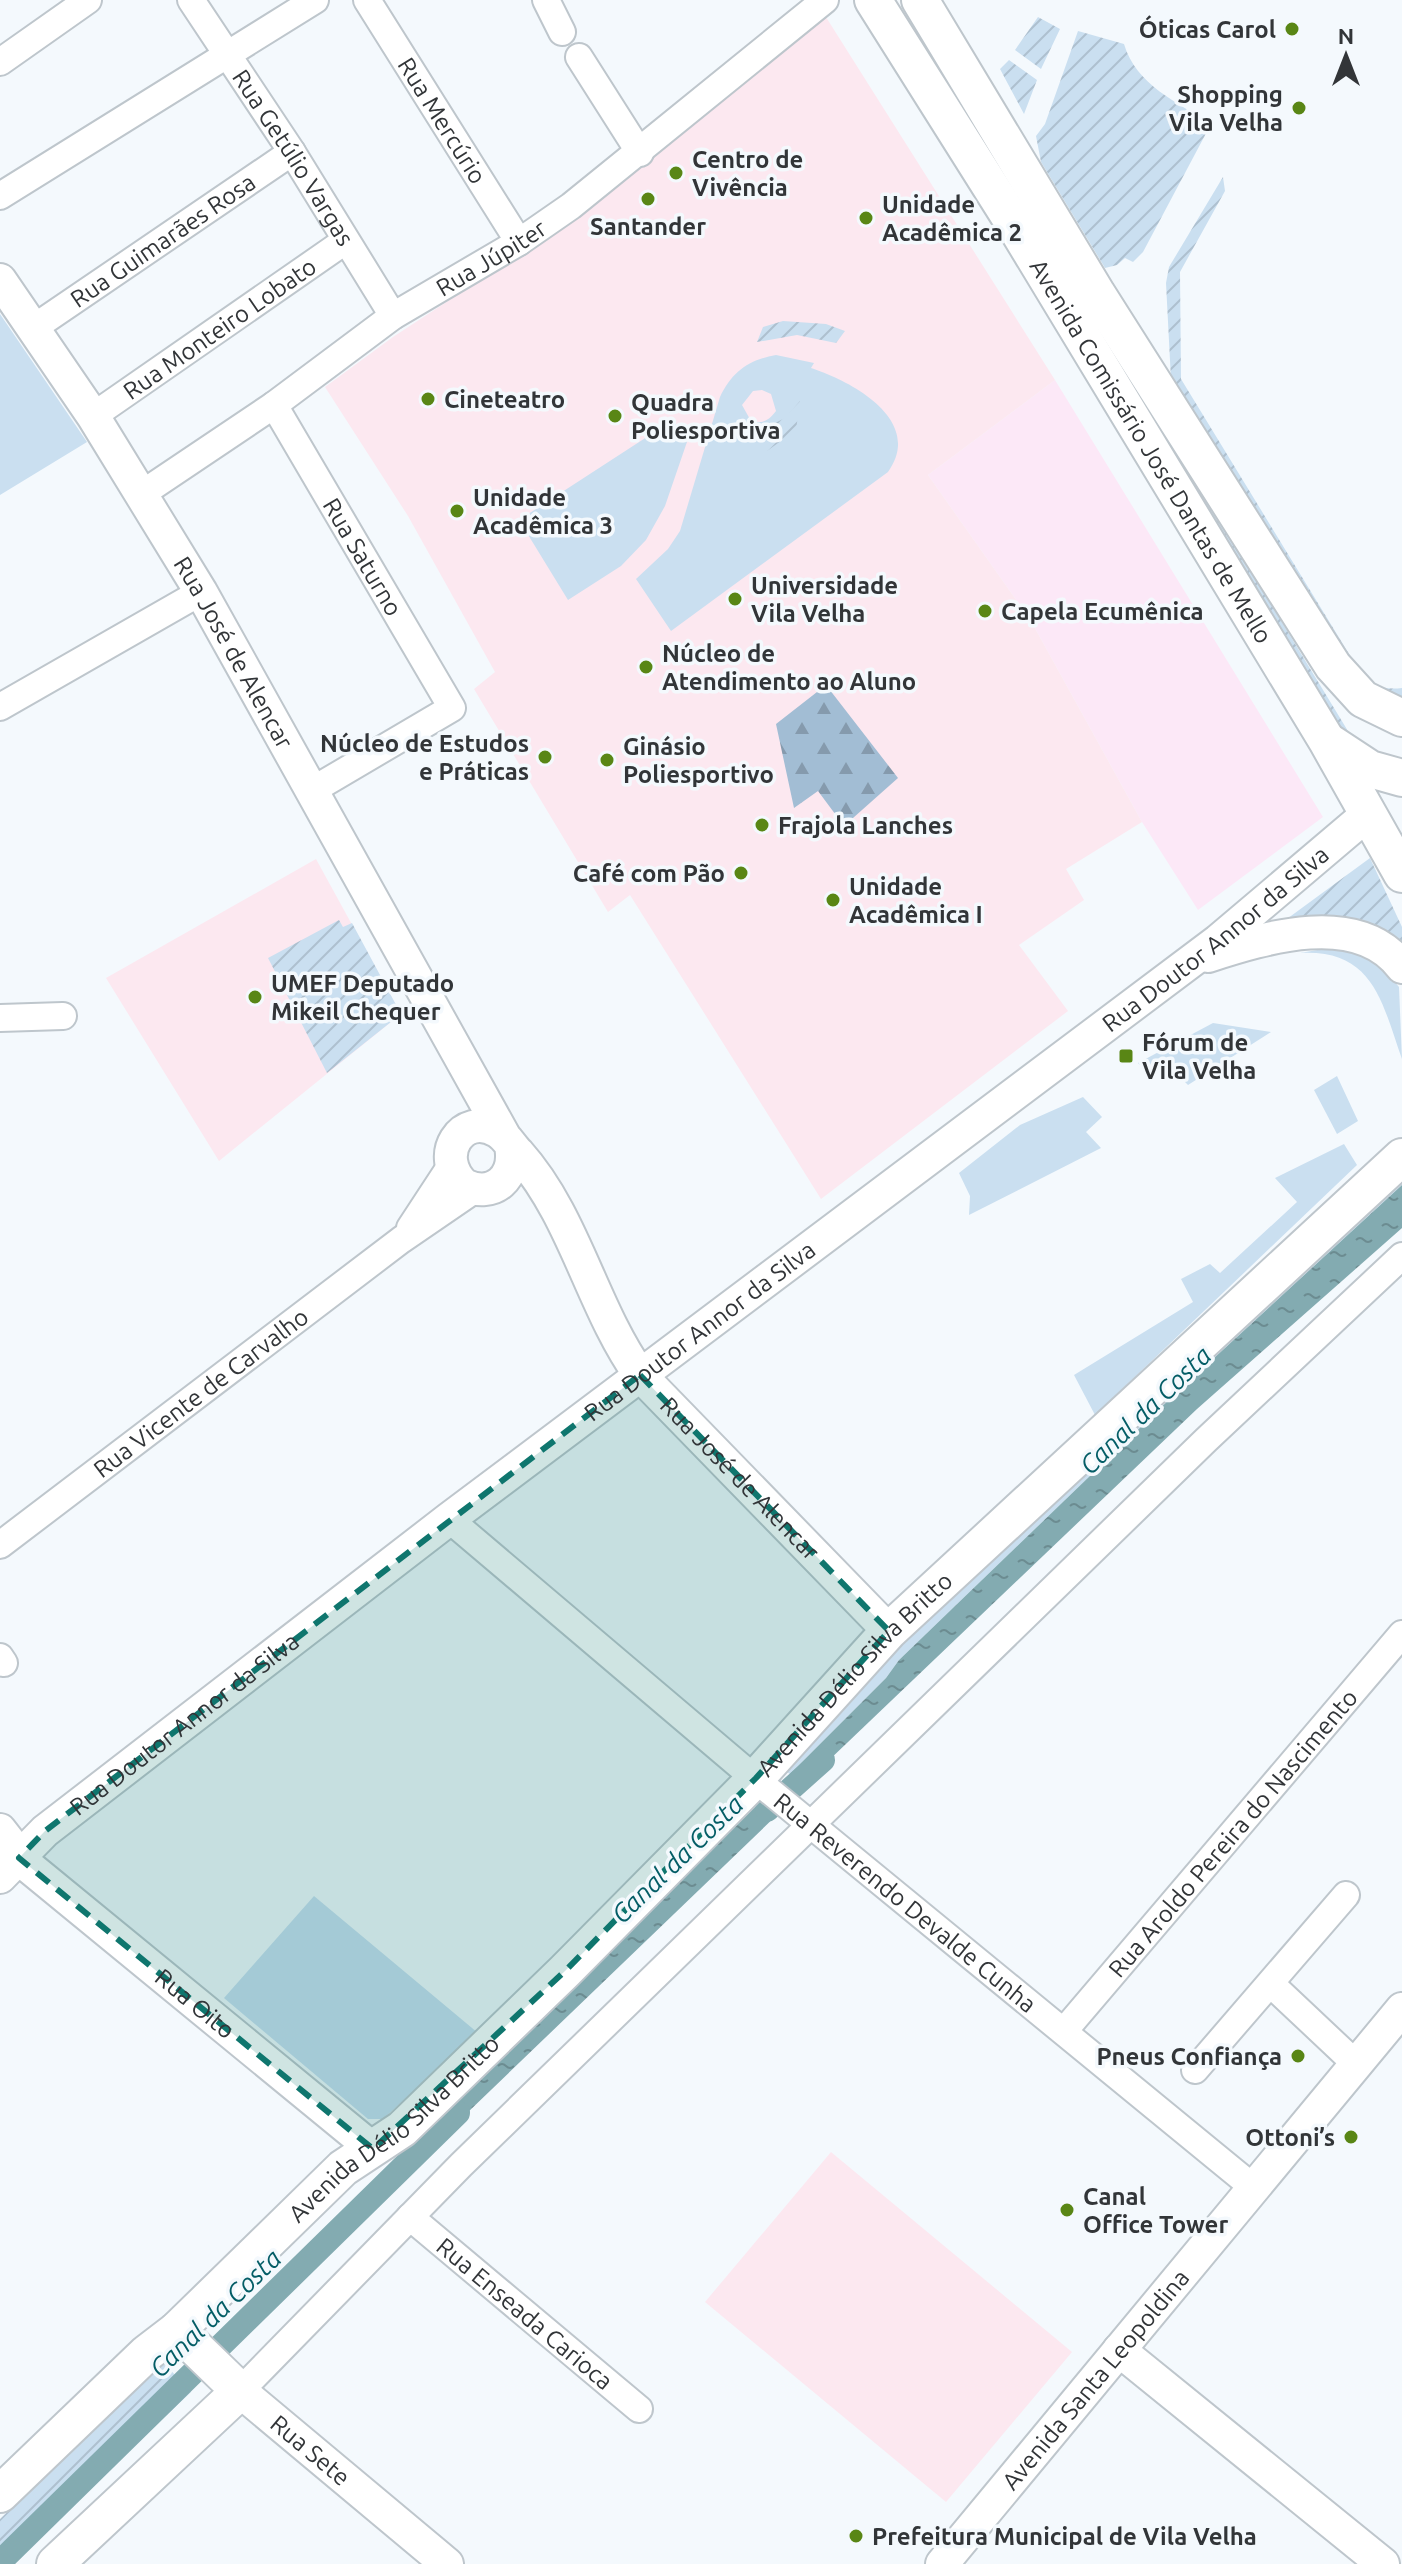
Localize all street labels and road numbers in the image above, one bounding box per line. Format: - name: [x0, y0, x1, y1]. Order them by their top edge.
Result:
- street label: Rua Mercúrio: [393, 52, 492, 188]
- street label: Rua Getúlio Vargas: [228, 64, 360, 250]
- street label: Rua Guimarães Rosa: [65, 168, 260, 312]
- street label: Rua Júpiter: [431, 214, 551, 301]
- street label: Rua Monteiro Lobato: [118, 252, 321, 404]
- street label: Avenida Comissário José Dantas de Mello: [1025, 254, 1278, 648]
- street label: Rua Saturno: [318, 493, 408, 620]
- street label: Rua José de Alencar: [169, 552, 299, 753]
- street label: Rua Doutor Annor da Silva: [1097, 840, 1334, 1037]
- street label: Rua Doutor Annor da Silva: [579, 1235, 820, 1426]
- street label: Rua Vicente de Carvalho: [88, 1302, 313, 1483]
- street label: Rua José de Alencar: [655, 1391, 825, 1565]
- street label: Avenida Délio Silva Britto: [751, 1566, 957, 1781]
- street label: Rua Doutor Annor da Silva: [64, 1627, 304, 1820]
- street label: Rua Aroldo Pereira do Nascimento: [1103, 1684, 1362, 1982]
- street label: Rua Reverendo Devalde Cunha: [769, 1787, 1042, 2017]
- street label: Rua Oito: [150, 1963, 240, 2044]
- street label: Avenida Délio Silva Britto: [283, 2029, 504, 2227]
- street label: Rua Enseada Carioca: [432, 2232, 618, 2395]
- street label: Avenida Santa Leopoldina: [996, 2264, 1194, 2495]
- street label: Rua Sete: [265, 2409, 356, 2491]

